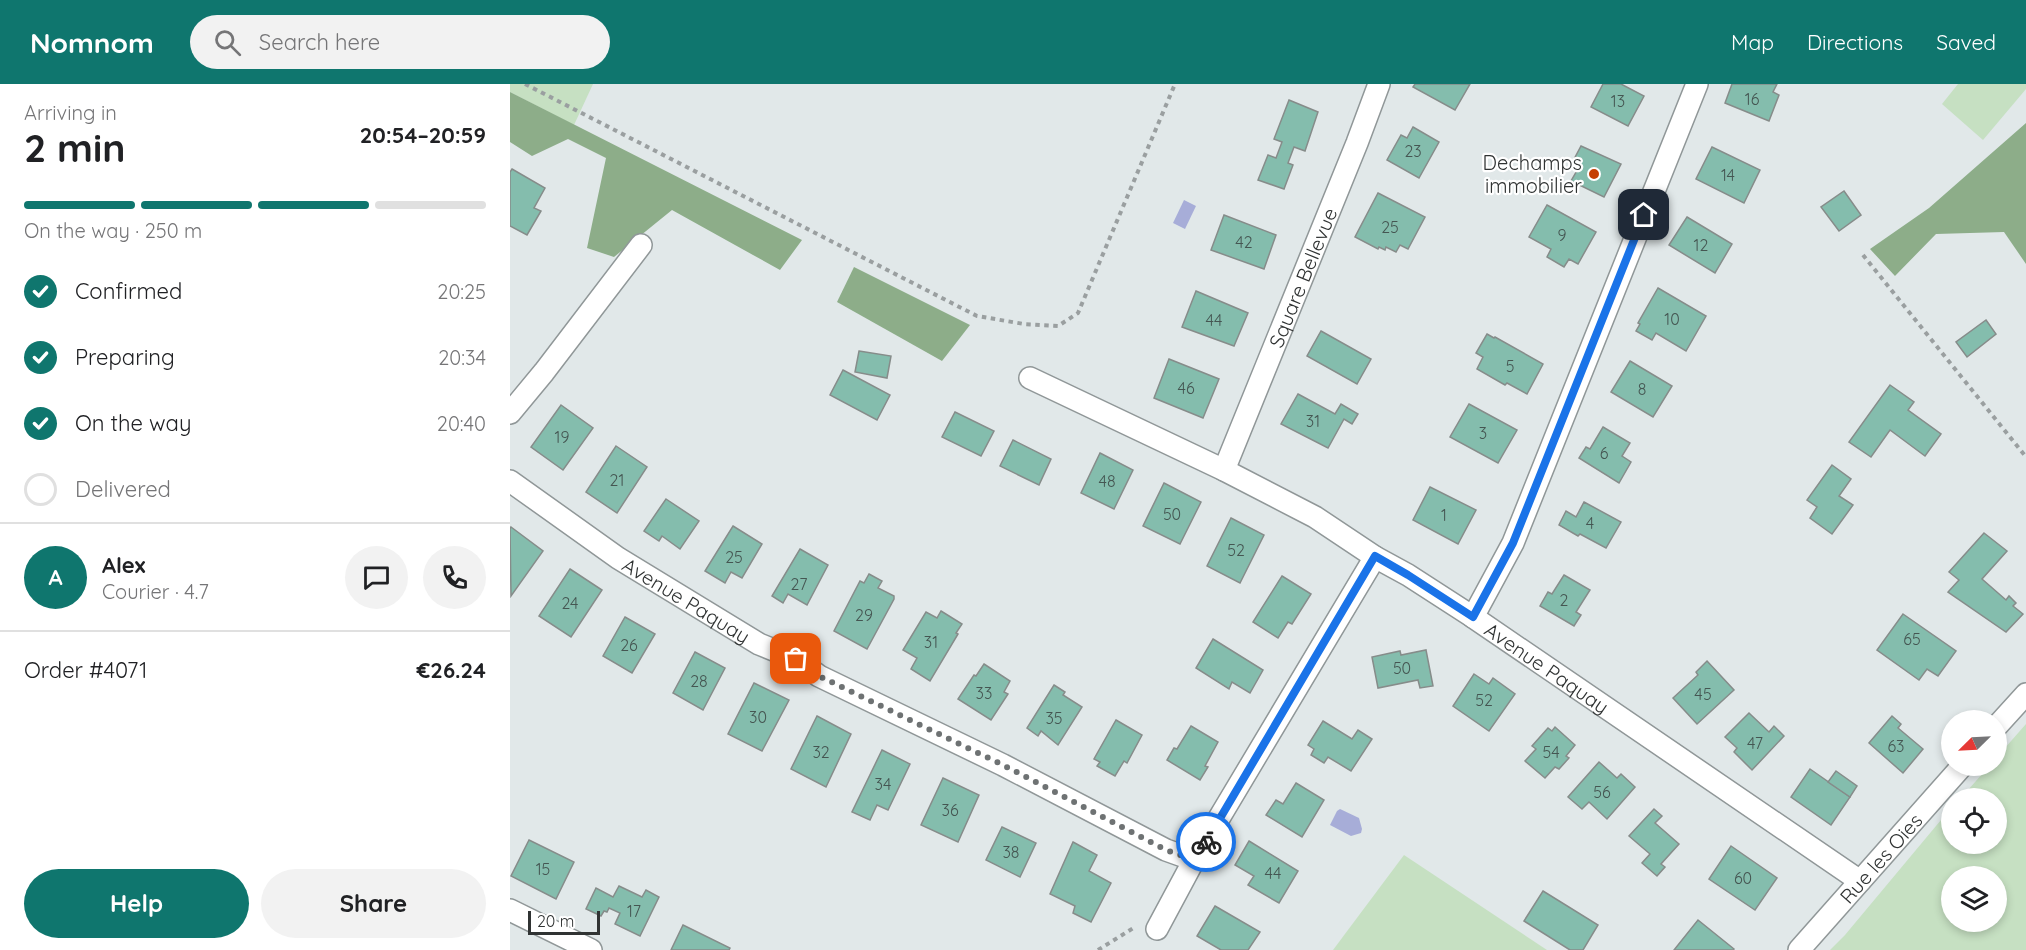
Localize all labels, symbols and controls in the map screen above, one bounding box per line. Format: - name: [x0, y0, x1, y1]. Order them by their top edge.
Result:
- search box: [190, 15, 610, 69]
- text: Nomnom: [30, 25, 154, 60]
- icon: search: [211, 26, 244, 59]
- text: Search here: [259, 28, 380, 56]
- text: Map: [1731, 29, 1774, 55]
- text: Directions: [1807, 29, 1903, 55]
- text: Saved: [1936, 29, 1996, 55]
- house number: 16: [1745, 89, 1760, 109]
- house number: 13: [1611, 91, 1625, 111]
- text: Arriving in: [24, 100, 117, 125]
- text: 20:54–20:59: [360, 121, 486, 149]
- text: 2 min: [24, 123, 126, 172]
- house number: 23: [1404, 141, 1422, 161]
- place label: Dechamps immobilier: [1483, 150, 1582, 198]
- house number: 14: [1721, 165, 1735, 185]
- marker: Dechamps immobilier: [1587, 167, 1601, 181]
- pin: [1618, 189, 1669, 240]
- icon: home: [1627, 198, 1660, 231]
- street label: Square Bellevue: [1263, 204, 1342, 351]
- house number: 25: [1381, 217, 1399, 237]
- text: On the way · 250 m: [24, 218, 202, 243]
- house number: 9: [1558, 225, 1567, 245]
- house number: 42: [1235, 232, 1253, 252]
- house number: 12: [1694, 235, 1709, 255]
- icon: check: [24, 275, 57, 308]
- text: Confirmed: [75, 277, 182, 305]
- text: 20:25: [437, 279, 486, 304]
- house number: 10: [1664, 309, 1680, 329]
- house number: 44: [1206, 310, 1222, 330]
- icon: check: [24, 341, 57, 374]
- text: Preparing: [75, 343, 175, 371]
- text: 20:34: [438, 345, 486, 370]
- house number: 5: [1506, 356, 1514, 376]
- house number: 46: [1177, 378, 1195, 398]
- house number: 8: [1638, 379, 1646, 399]
- icon: check: [24, 407, 57, 440]
- text: On the way: [75, 409, 191, 437]
- text: 20:40: [437, 411, 486, 436]
- house number: 31: [1306, 411, 1320, 431]
- house number: 3: [1479, 423, 1487, 443]
- house number: 19: [555, 427, 569, 447]
- house number: 6: [1600, 443, 1609, 463]
- house number: 21: [610, 470, 624, 490]
- house number: 48: [1098, 471, 1116, 491]
- text: Delivered: [75, 475, 171, 503]
- house number: 50: [1163, 504, 1181, 524]
- house number: 1: [1441, 505, 1447, 525]
- house number: 4: [1586, 513, 1594, 533]
- house number: 52: [1227, 540, 1245, 560]
- button: chat: [345, 546, 408, 609]
- button: phone: [423, 546, 486, 609]
- house number: 25: [725, 547, 743, 567]
- text: Alex: [102, 551, 145, 579]
- street label: Avenue Paquay: [618, 551, 755, 648]
- text: A: [48, 563, 63, 591]
- house number: 27: [791, 574, 807, 594]
- text: Courier · 4.7: [102, 579, 209, 604]
- house number: 2: [1560, 590, 1569, 610]
- house number: 24: [561, 593, 579, 613]
- house number: 29: [855, 605, 873, 625]
- street label: Avenue Paquay: [1480, 616, 1614, 719]
- house number: 65: [1903, 629, 1921, 649]
- house number: 31: [924, 632, 938, 652]
- pin: [770, 633, 821, 684]
- house number: 26: [620, 635, 638, 655]
- icon: bag: [779, 642, 812, 675]
- text: Order #4071: [24, 656, 147, 684]
- text: €26.24: [417, 656, 486, 684]
- house number: 50: [1393, 658, 1411, 678]
- house number: 28: [690, 671, 708, 691]
- house number: 33: [976, 683, 992, 703]
- house number: 45: [1694, 684, 1712, 704]
- house number: 52: [1475, 690, 1493, 710]
- house number: 30: [749, 707, 767, 727]
- house number: 35: [1045, 708, 1063, 728]
- north arrow: [1941, 710, 2007, 776]
- map controls: [1941, 710, 2007, 932]
- house number: 47: [1747, 733, 1763, 753]
- house number: 63: [1888, 736, 1905, 756]
- house number: 32: [812, 742, 830, 762]
- house number: 54: [1542, 742, 1560, 762]
- house number: 34: [875, 774, 891, 794]
- house number: 56: [1593, 782, 1611, 802]
- button: locate: [1941, 788, 2007, 854]
- house number: 36: [942, 800, 959, 820]
- street label: Rue les Oies: [1834, 808, 1927, 908]
- courier: [1176, 812, 1236, 872]
- icon: bike: [1190, 826, 1223, 859]
- house number: 38: [1002, 842, 1020, 862]
- house number: 15: [536, 859, 550, 879]
- house number: 44: [1265, 863, 1281, 883]
- button: layers: [1941, 866, 2007, 932]
- house number: 60: [1734, 868, 1752, 888]
- button: Help: [24, 869, 249, 938]
- button: Share: [261, 869, 486, 938]
- house number: 17: [627, 901, 641, 921]
- scale bar: [528, 908, 600, 936]
- text: 20 m: [537, 911, 574, 931]

